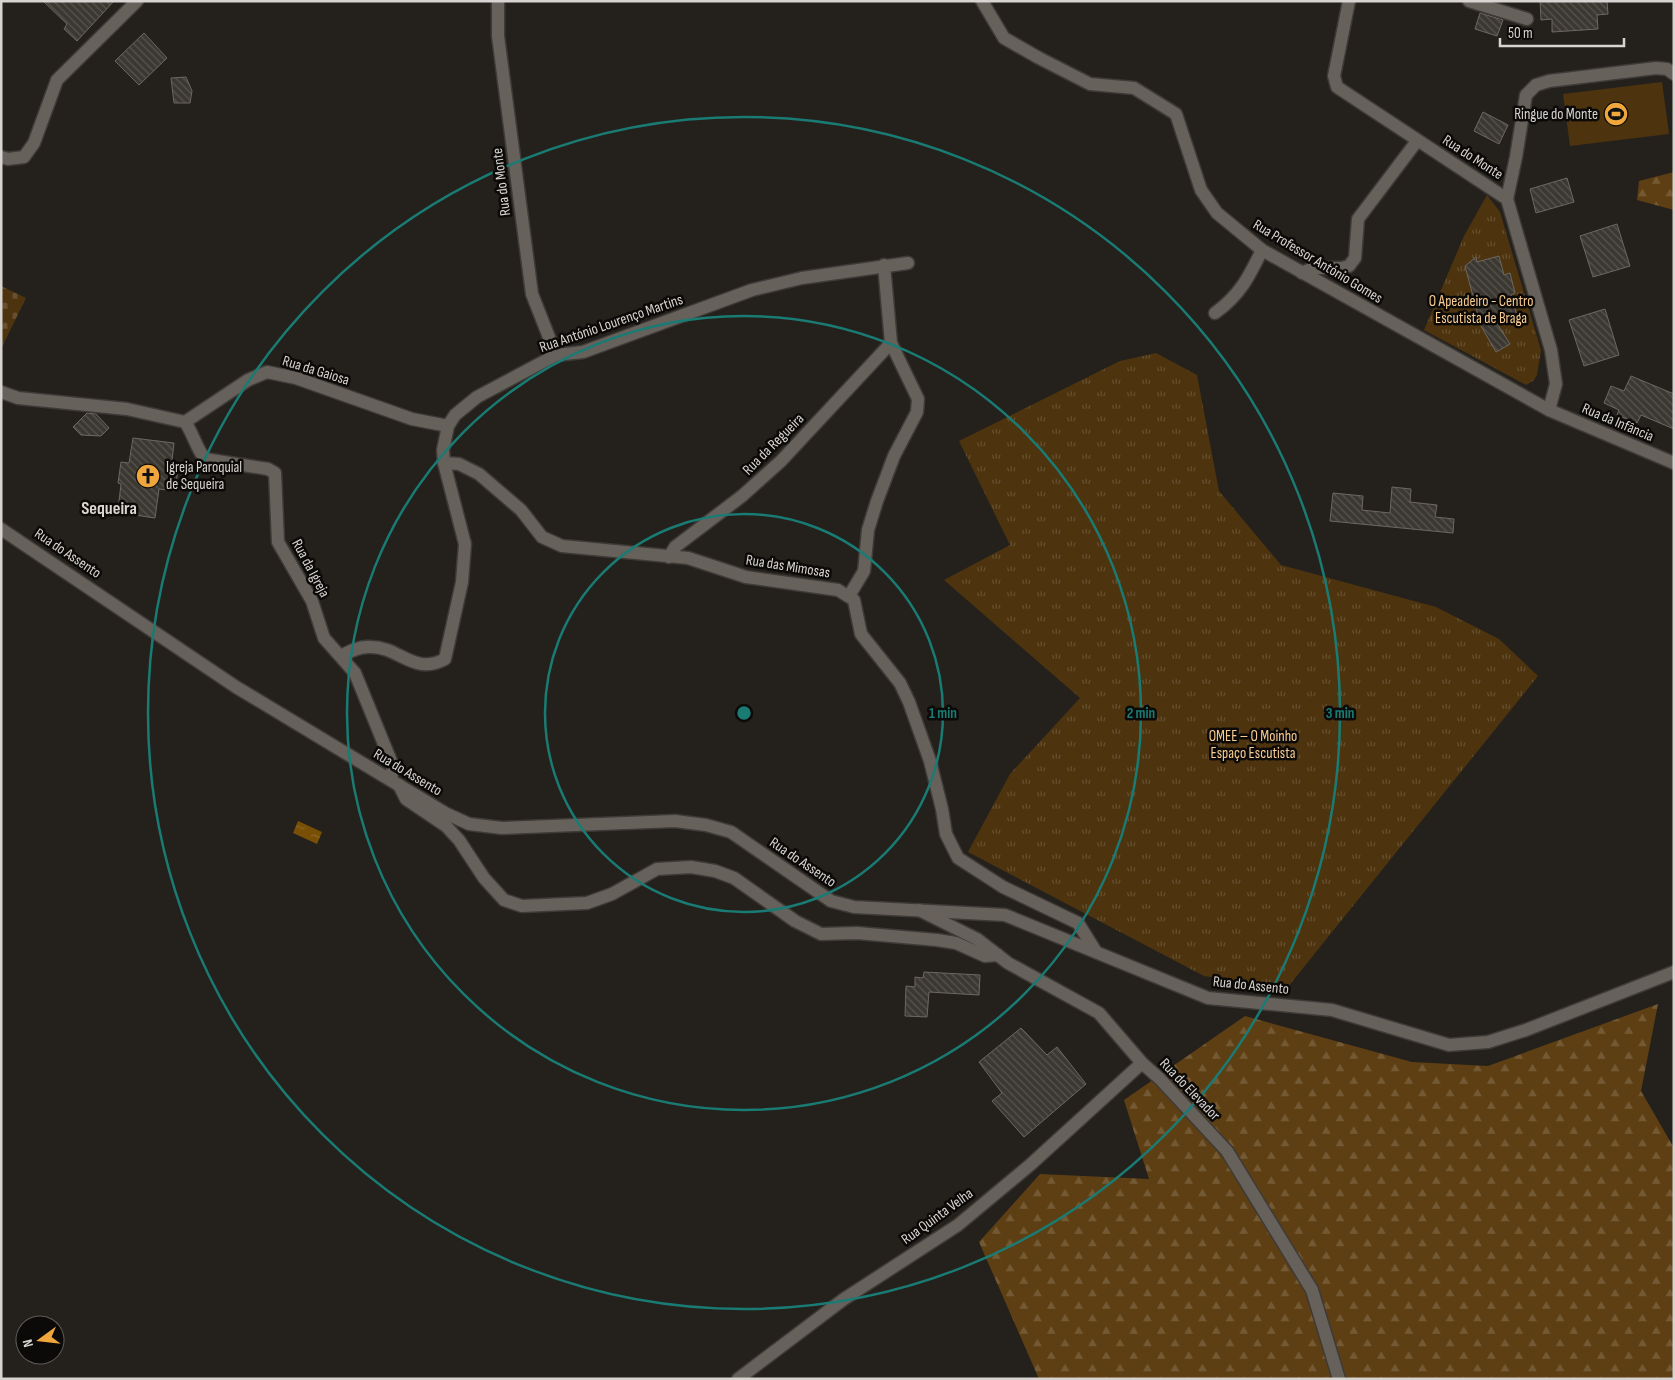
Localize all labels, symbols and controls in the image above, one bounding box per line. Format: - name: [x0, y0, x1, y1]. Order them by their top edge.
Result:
- scale bar: [1500, 15, 1624, 47]
- text: 50 m: [1508, 24, 1533, 43]
- sports icon: Ringue do Monte: [1603, 101, 1629, 127]
- place label: Ringue do Monte: [1514, 105, 1598, 124]
- street label: Rua do Monte: [1439, 131, 1507, 184]
- street label: Rua do Monte: [488, 147, 515, 217]
- street label: Rua Professor António Gomes: [1249, 215, 1386, 308]
- street label: Rua António Lourenço Martins: [537, 290, 685, 357]
- park label: O Apeadeiro - Centro Escutista de Braga: [1429, 292, 1533, 328]
- street label: Rua da Gaiosa: [280, 351, 352, 390]
- street label: Rua da Infância: [1579, 399, 1657, 446]
- street label: Rua da Regueira: [739, 409, 808, 479]
- place label: Igreja Paroquial de Sequeira: [166, 458, 242, 494]
- church icon: Igreja Paroquial de Sequeira: [135, 463, 161, 489]
- district label: Sequeira: [81, 498, 137, 519]
- street label: Rua do Assento: [31, 524, 105, 583]
- street label: Rua da Igreja: [287, 536, 334, 601]
- street label: Rua das Mimosas: [744, 550, 831, 583]
- centre of rings: [735, 704, 753, 722]
- text: 1 min: [929, 704, 957, 723]
- text: 2 min: [1127, 704, 1155, 723]
- text: 3 min: [1326, 704, 1354, 723]
- park label: OMEE – O Moinho Espaço Escutista: [1209, 727, 1297, 763]
- street label: Rua do Assento: [370, 745, 445, 800]
- street label: Rua do Assento: [766, 833, 840, 892]
- street label: Rua do Assento: [1212, 972, 1290, 999]
- street label: Rua do Elevador: [1155, 1054, 1224, 1125]
- street label: Rua Quinta Velha: [898, 1184, 977, 1249]
- north arrow: [15, 1315, 65, 1365]
- text: N: [19, 1337, 37, 1349]

